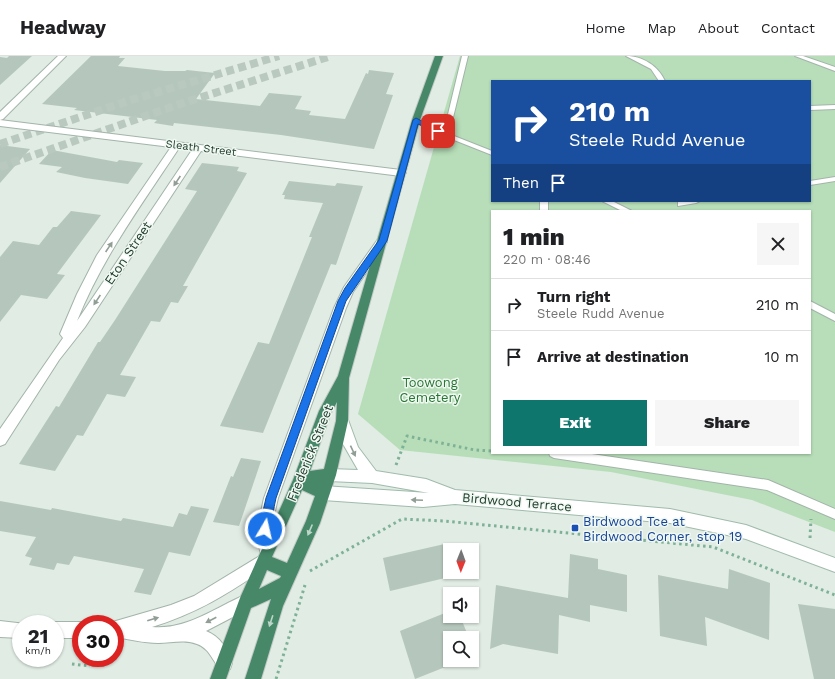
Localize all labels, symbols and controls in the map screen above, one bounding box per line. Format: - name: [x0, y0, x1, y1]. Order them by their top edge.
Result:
- text: Headway: [20, 16, 106, 39]
- text: Home: [585, 20, 625, 36]
- text: Map: [647, 20, 676, 36]
- text: About: [698, 20, 739, 36]
- text: Contact: [761, 20, 815, 36]
- text: 210 m: [569, 95, 650, 128]
- icon: right: [503, 96, 555, 148]
- pin: [421, 114, 455, 148]
- icon: arrive: [427, 120, 449, 142]
- text: Steele Rudd Avenue: [569, 129, 745, 150]
- street label: Sleath Street: [165, 137, 237, 159]
- icon: arrive: [547, 172, 569, 194]
- text: Then: [503, 174, 539, 192]
- one-way arrow: [173, 175, 181, 186]
- street label: Eton Street: [101, 218, 155, 287]
- text: 1 min: [503, 223, 565, 251]
- button: close: [757, 223, 799, 265]
- one-way arrow: [105, 242, 113, 252]
- text: 220 m · 08:46: [503, 252, 591, 267]
- text: Turn right: [537, 288, 610, 306]
- one-way arrow: [93, 294, 100, 306]
- icon: right: [503, 294, 525, 316]
- text: 210 m: [756, 296, 799, 314]
- text: Steele Rudd Avenue: [537, 306, 664, 321]
- icon: arrive: [503, 346, 525, 368]
- text: Arrive at destination: [537, 348, 689, 366]
- text: 10 m: [764, 348, 799, 366]
- park label: Toowong Cemetery: [399, 375, 461, 405]
- button: Exit: [503, 400, 647, 446]
- button: Share: [655, 400, 799, 446]
- street label: Frederick Street: [284, 402, 336, 503]
- one-way arrow: [350, 446, 356, 457]
- street label: Birdwood Terrace: [461, 490, 573, 514]
- one-way arrow: [411, 496, 423, 503]
- position arrow: [244, 508, 286, 550]
- place label: Birdwood Tce at Birdwood Corner, stop 19: [583, 514, 742, 544]
- marker: Birdwood Tce at Birdwood Corner, stop 19: [570, 523, 580, 533]
- one-way arrow: [307, 524, 313, 535]
- north arrow: [443, 543, 479, 579]
- map controls: [443, 543, 479, 667]
- button: sound: [443, 587, 479, 623]
- speed limit sign: 30: [72, 615, 124, 667]
- one-way arrow: [268, 615, 274, 627]
- one-way arrow: [147, 616, 159, 622]
- one-way arrow: [206, 617, 217, 623]
- text: 21: [28, 624, 48, 648]
- button: search: [443, 631, 479, 667]
- text: km/h: [25, 645, 51, 656]

